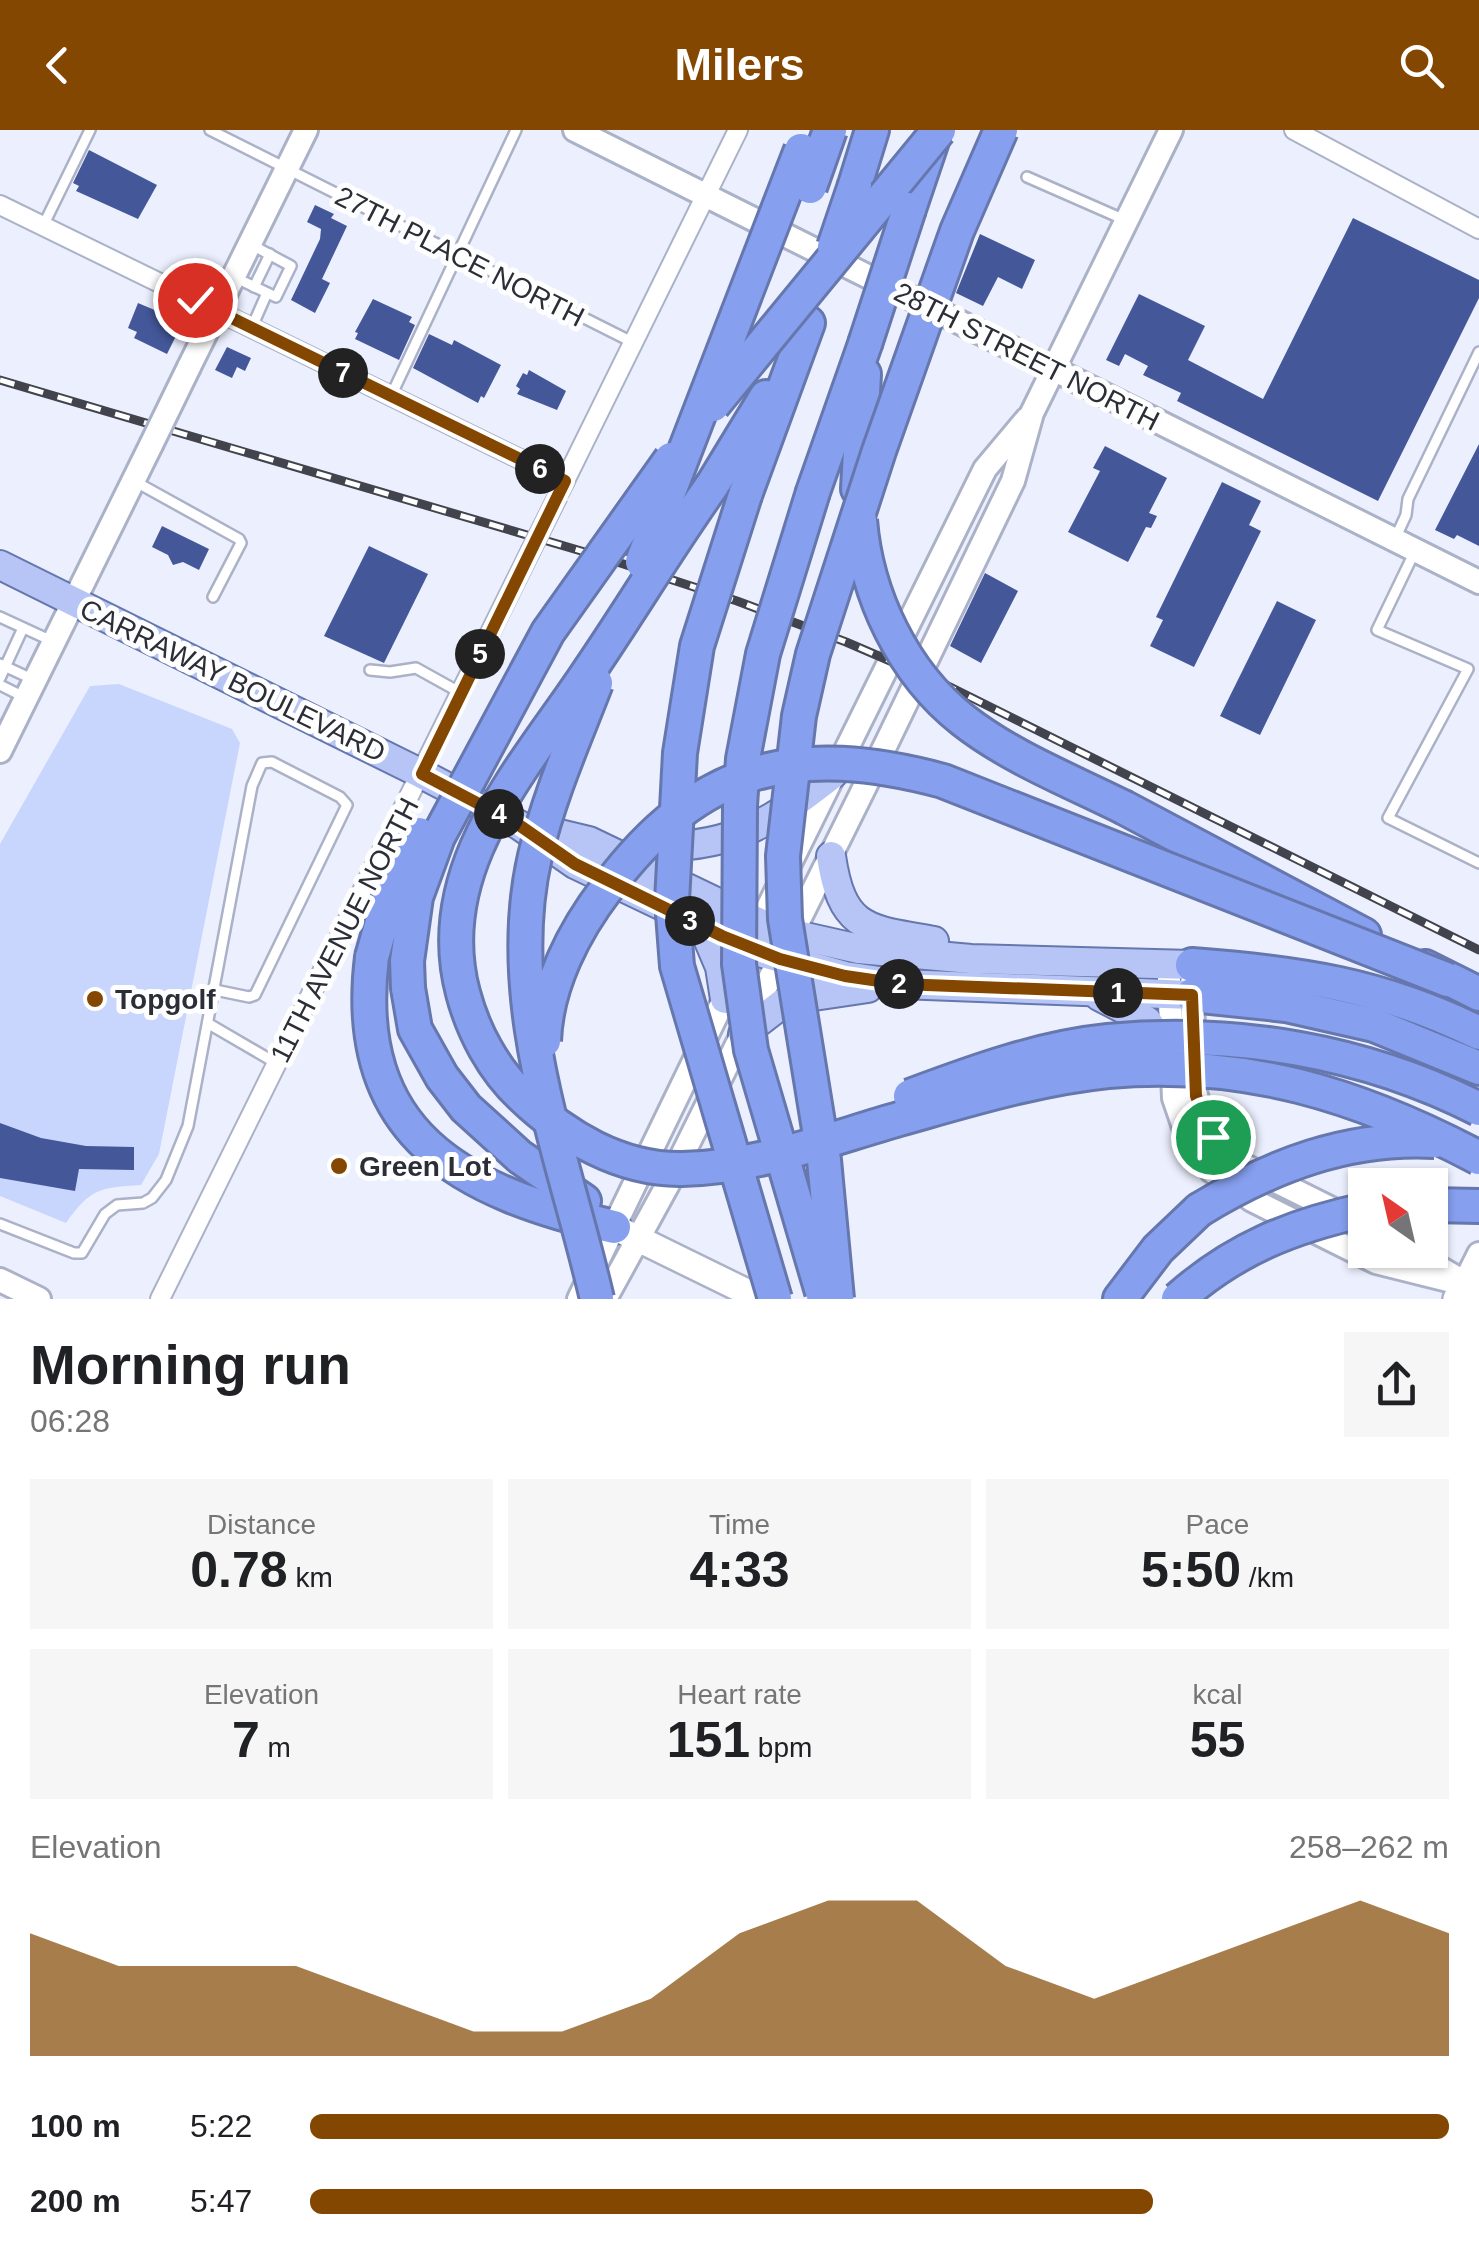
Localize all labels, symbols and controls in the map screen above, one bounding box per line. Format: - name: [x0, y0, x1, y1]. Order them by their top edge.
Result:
- icon: back: [30, 38, 85, 93]
- icon: search: [1394, 38, 1449, 93]
- text: Milers: [674, 39, 805, 90]
- street label: 27TH PLACE NORTH: [330, 180, 589, 333]
- pin: [153, 258, 238, 343]
- icon: check: [168, 273, 223, 328]
- street label: 28TH STREET NORTH: [889, 276, 1164, 437]
- pin: 7: [318, 348, 368, 398]
- text: 7: [335, 357, 351, 388]
- pin: 6: [515, 444, 565, 494]
- text: 6: [532, 453, 548, 484]
- street label: CARRAWAY BOULEVARD: [75, 593, 390, 768]
- pin: 5: [455, 629, 505, 679]
- text: 5: [472, 638, 488, 669]
- pin: 4: [474, 789, 524, 839]
- street label: 11TH AVENUE NORTH: [264, 793, 425, 1068]
- text: 4: [491, 798, 507, 829]
- pin: 3: [665, 896, 715, 946]
- text: 3: [682, 905, 698, 936]
- pin: 2: [874, 959, 924, 1009]
- text: 2: [891, 968, 907, 999]
- pin: 1: [1093, 968, 1143, 1018]
- text: 1: [1110, 977, 1126, 1008]
- place label: Topgolf: [115, 984, 216, 1015]
- marker: Topgolf: [84, 988, 106, 1010]
- pin: [1171, 1095, 1256, 1180]
- icon: arrive: [1186, 1110, 1241, 1165]
- place label: Green Lot: [359, 1151, 491, 1182]
- marker: Green Lot: [328, 1155, 350, 1177]
- north arrow: [1348, 1168, 1448, 1268]
- map controls: [1348, 1168, 1448, 1268]
- button: share: [1344, 1332, 1449, 1437]
- text: Morning run: [30, 1334, 351, 1396]
- text: 06:28: [30, 1403, 110, 1439]
- text: Distance: [207, 1509, 316, 1540]
- text: Time: [709, 1509, 770, 1540]
- text: Pace: [1186, 1509, 1249, 1540]
- text: 0.78: [190, 1542, 288, 1598]
- text: 4:33: [689, 1542, 790, 1598]
- text: 5:50: [1141, 1542, 1241, 1598]
- text: km: [288, 1562, 333, 1593]
- text: /km: [1241, 1562, 1294, 1593]
- text: Elevation: [204, 1679, 319, 1710]
- text: Heart rate: [677, 1679, 802, 1710]
- text: kcal: [1193, 1679, 1242, 1710]
- text: 7: [232, 1712, 260, 1768]
- text: 151: [667, 1712, 750, 1768]
- text: 55: [1190, 1712, 1245, 1768]
- text: m: [260, 1732, 291, 1763]
- text: bpm: [750, 1732, 812, 1763]
- text: Elevation: [30, 1829, 162, 1865]
- text: 258–262 m: [1289, 1829, 1449, 1865]
- text: 100 m: [30, 2108, 121, 2144]
- text: 5:22: [190, 2108, 252, 2144]
- text: 200 m: [30, 2183, 121, 2219]
- text: 5:47: [190, 2183, 252, 2219]

